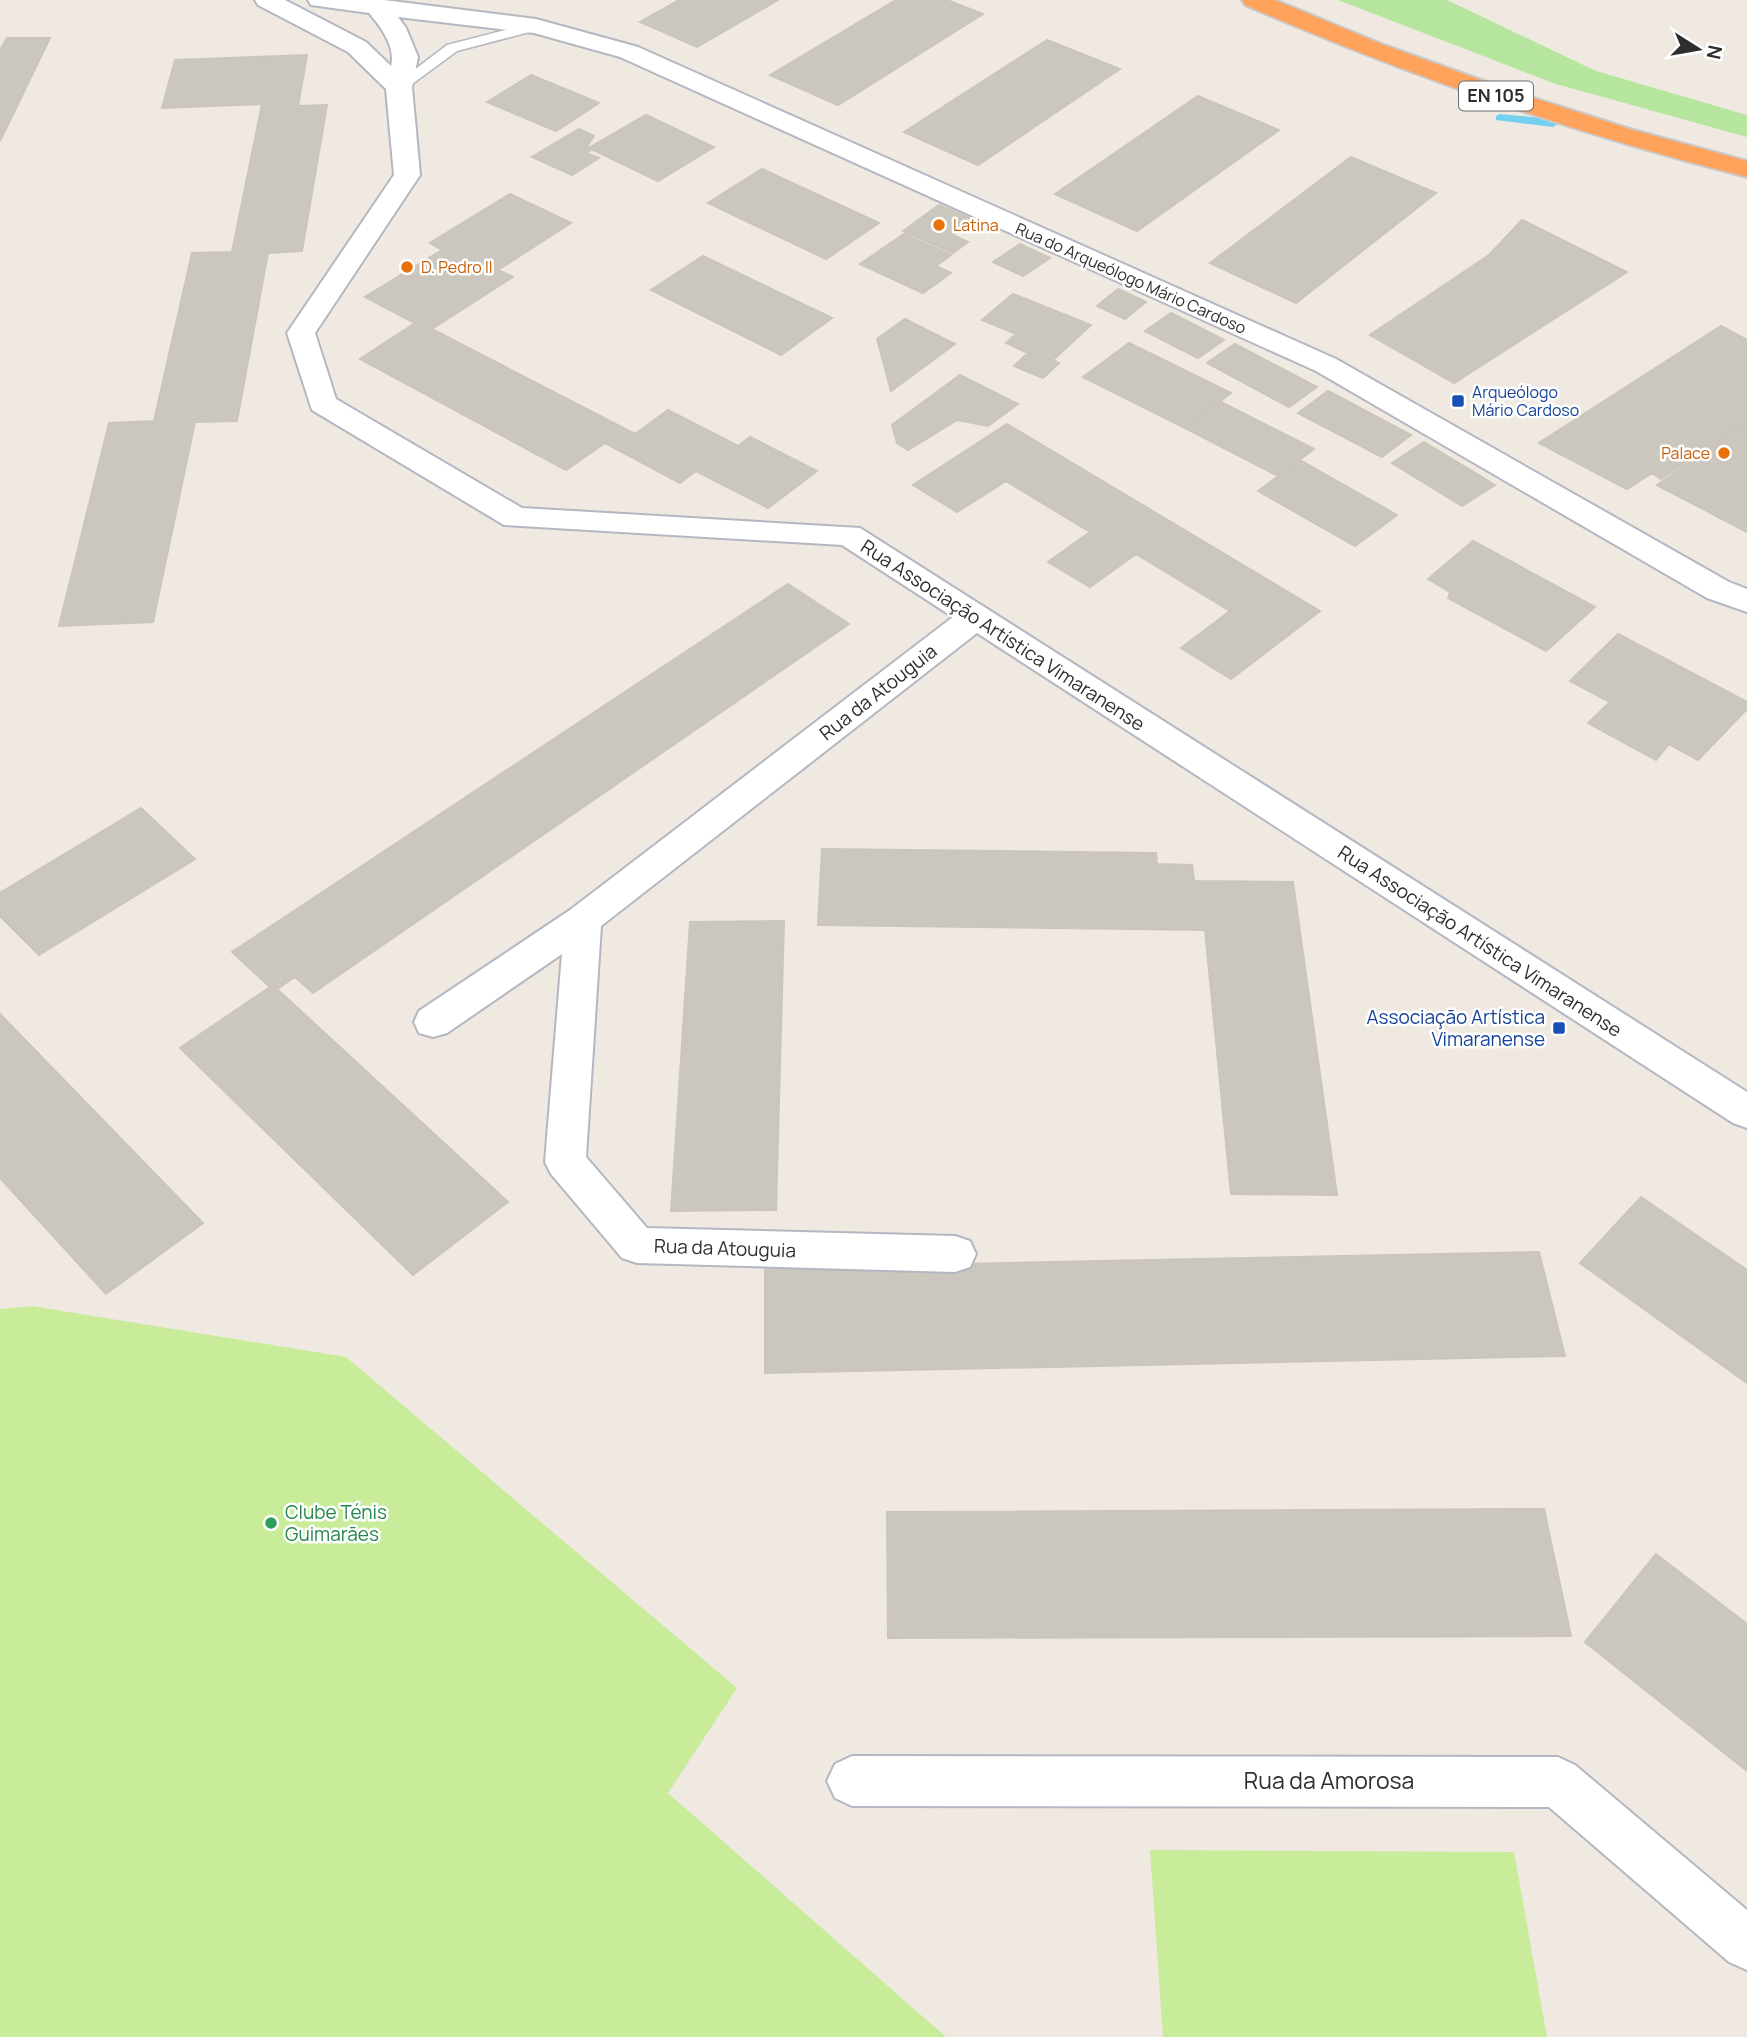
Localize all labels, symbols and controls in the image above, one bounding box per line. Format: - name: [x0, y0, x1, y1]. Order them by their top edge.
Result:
- north arrow: [1663, 14, 1733, 84]
- text: N: [1701, 43, 1729, 61]
- road number: EN 105: [1459, 82, 1533, 110]
- place label: Latina: [953, 214, 999, 236]
- marker: Latina: [931, 217, 947, 233]
- street label: Rua do Arqueólogo Mário Cardoso: [1012, 217, 1250, 339]
- place label: D. Pedro II: [421, 256, 492, 278]
- marker: D. Pedro II: [399, 259, 415, 275]
- place label: Arqueólogo Mário Cardoso: [1472, 381, 1579, 421]
- marker: Arqueólogo Mário Cardoso: [1450, 393, 1466, 409]
- place label: Palace: [1661, 442, 1710, 464]
- marker: Palace: [1716, 445, 1732, 461]
- street label: Rua Associação Artística Vimaranense: [856, 533, 1150, 737]
- street label: Rua da Atouguia: [814, 638, 942, 746]
- street label: Rua Associação Artística Vimaranense: [1334, 841, 1626, 1041]
- place label: Associação Artística Vimaranense: [1367, 1006, 1545, 1050]
- marker: Associação Artística Vimaranense: [1551, 1020, 1567, 1036]
- street label: Rua da Atouguia: [654, 1233, 796, 1263]
- place label: Clube Ténis Guimarães: [285, 1499, 387, 1547]
- marker: Clube Ténis Guimarães: [263, 1515, 279, 1531]
- street label: Rua da Amorosa: [1244, 1764, 1414, 1796]

